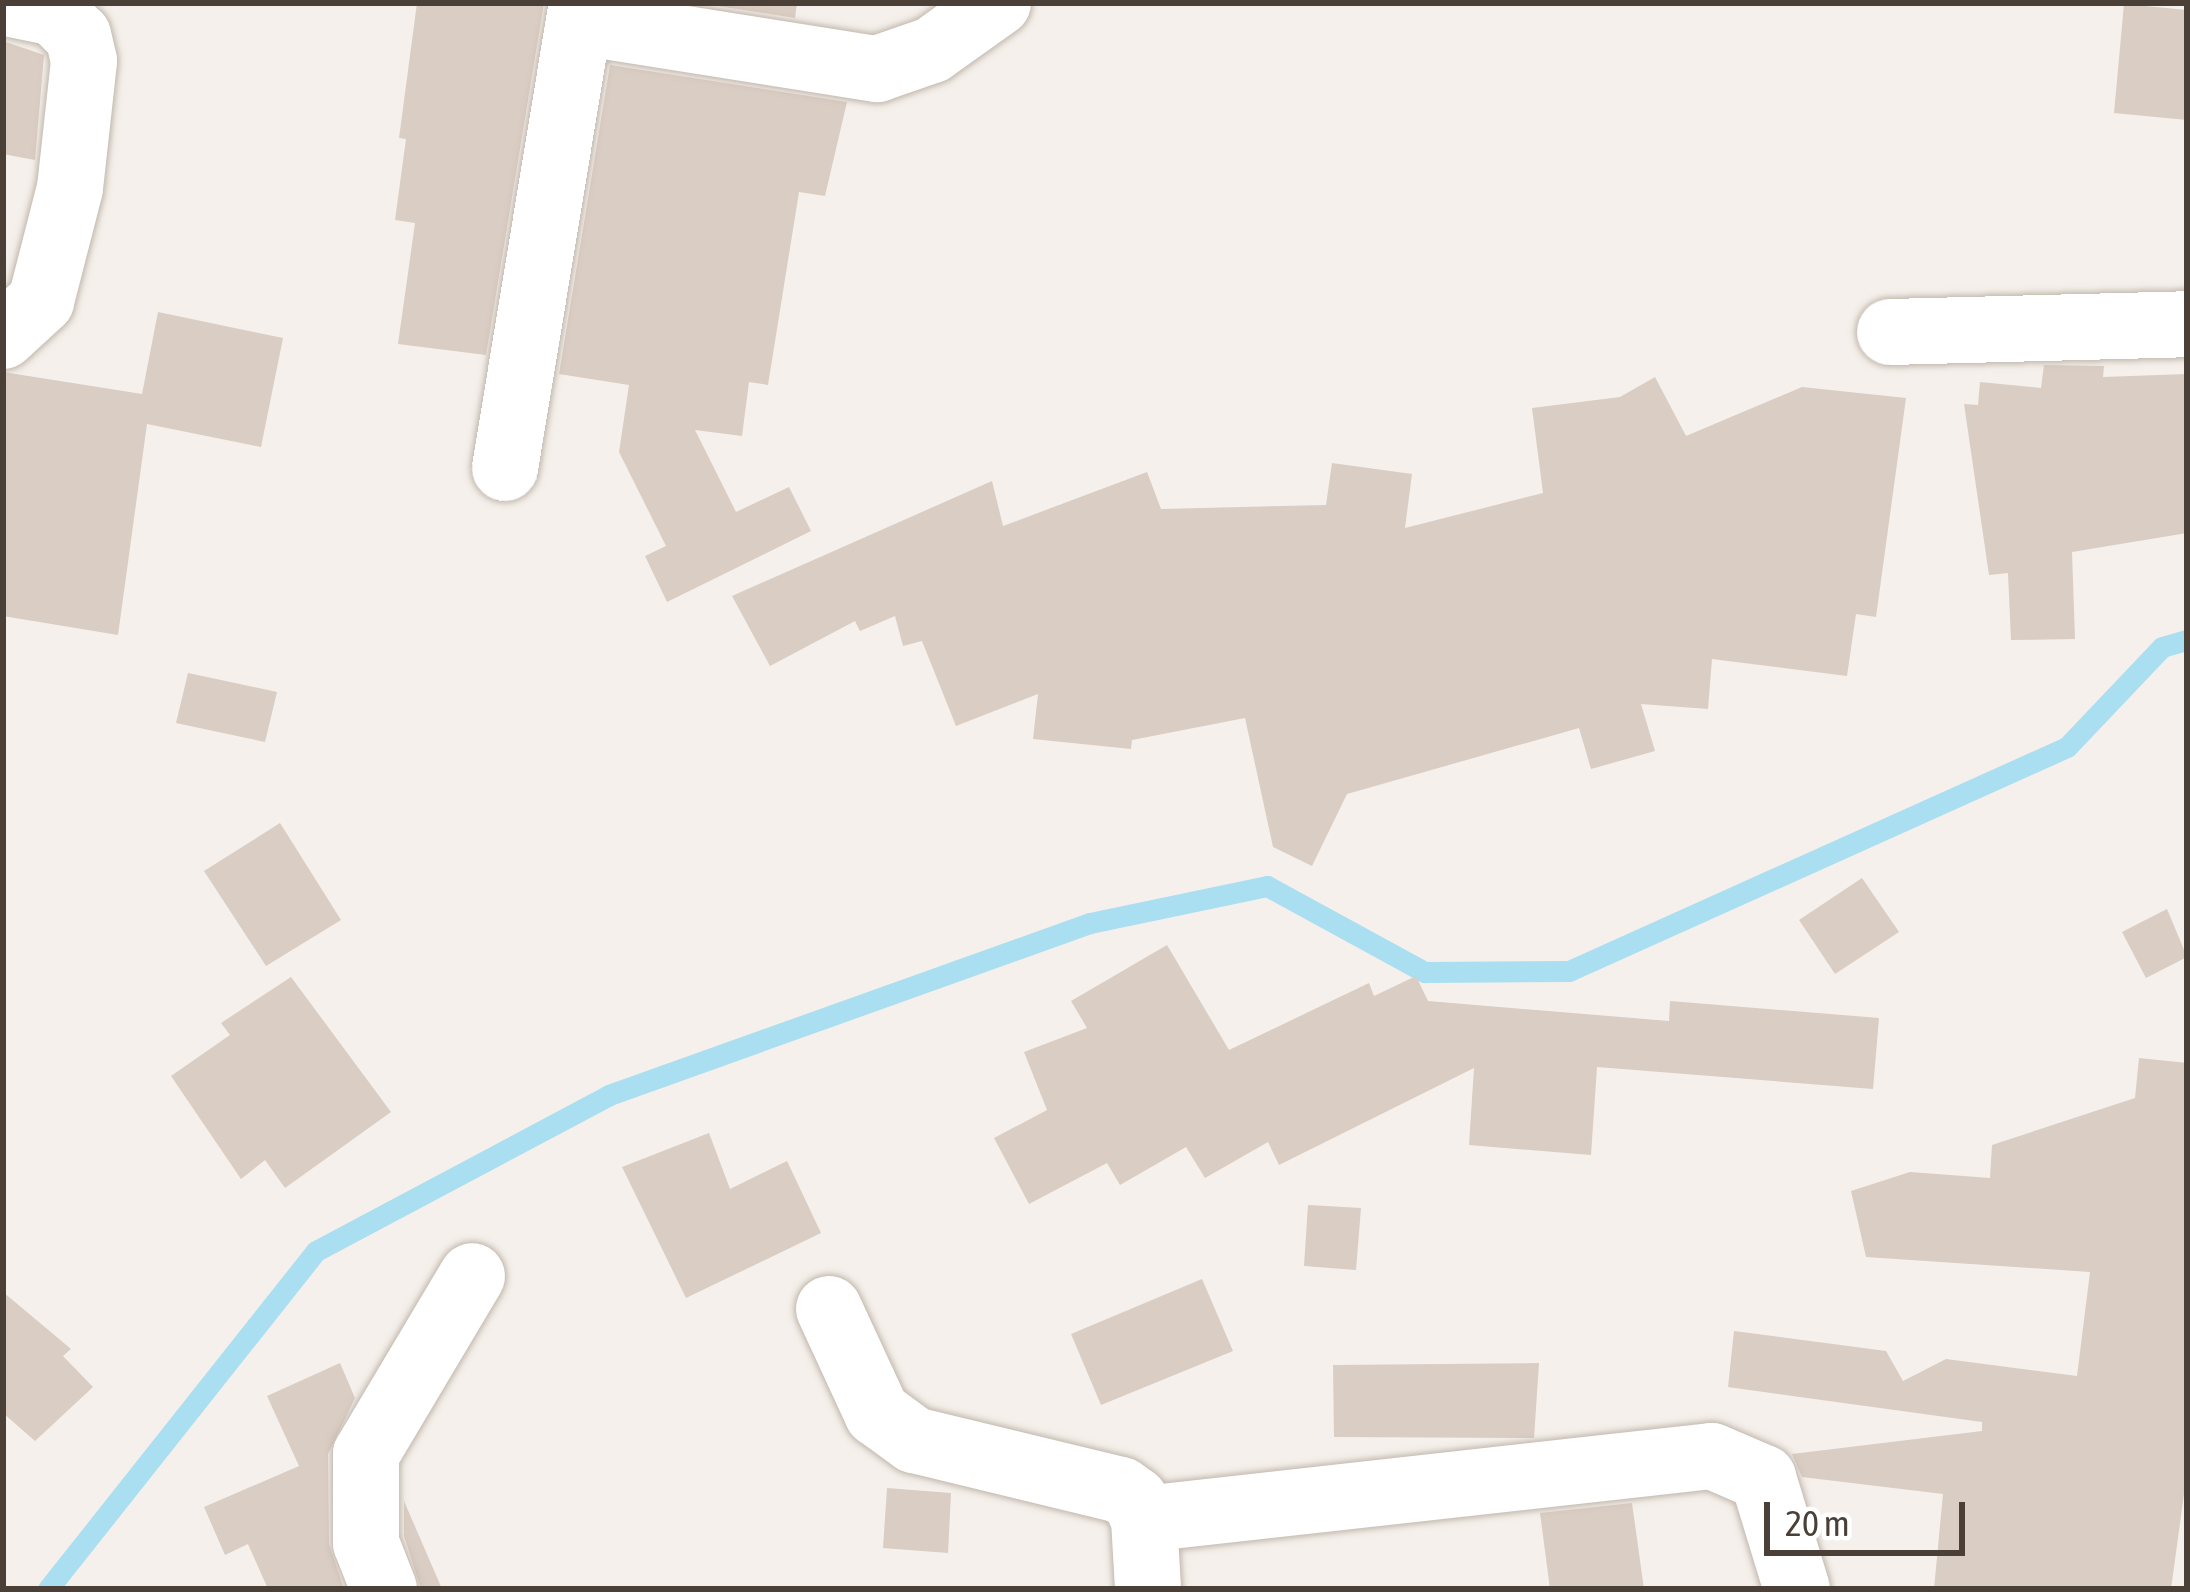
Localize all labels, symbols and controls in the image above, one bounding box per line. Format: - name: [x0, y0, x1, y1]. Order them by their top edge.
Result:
- scale bar: [1770, 1478, 1971, 1552]
- text: 20 m: [1785, 1502, 1850, 1544]

